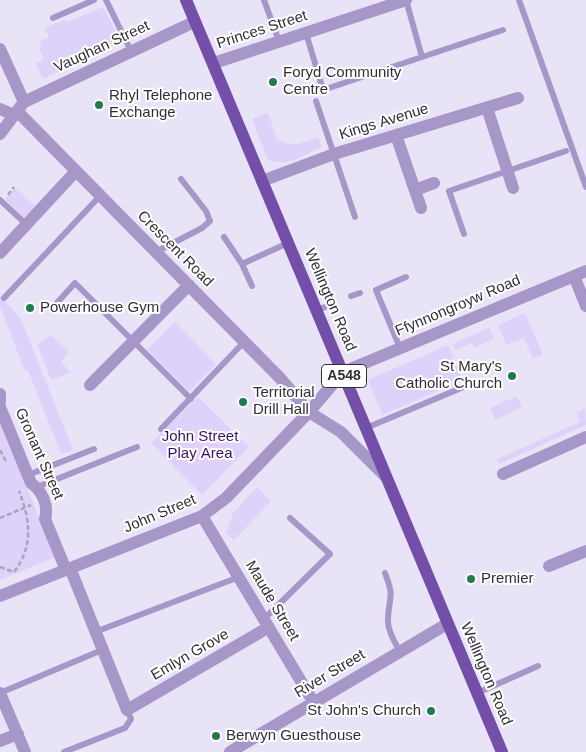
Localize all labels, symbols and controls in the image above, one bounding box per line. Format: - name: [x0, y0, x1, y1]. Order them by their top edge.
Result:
- street label: Princes Street: [214, 7, 310, 53]
- street label: Vaughan Street: [51, 17, 153, 77]
- place label: Foryd Community Centre: [283, 64, 401, 99]
- marker: Foryd Community Centre: [267, 76, 279, 88]
- place label: Rhyl Telephone Exchange: [109, 87, 212, 122]
- marker: Rhyl Telephone Exchange: [93, 99, 105, 111]
- street label: Kings Avenue: [337, 100, 431, 144]
- street label: Crescent Road: [133, 207, 217, 291]
- street label: Wellington Road: [300, 246, 360, 354]
- street label: Ffynnongroyw Road: [393, 271, 523, 341]
- place label: Powerhouse Gym: [40, 299, 159, 317]
- marker: Powerhouse Gym: [24, 302, 36, 314]
- place label: St Mary's Catholic Church: [395, 358, 502, 393]
- road number: A548: [322, 364, 366, 388]
- marker: St Mary's Catholic Church: [506, 370, 518, 382]
- place label: Territorial Drill Hall: [253, 384, 315, 419]
- marker: Territorial Drill Hall: [237, 396, 249, 408]
- street label: Gronant Street: [11, 405, 67, 503]
- park label: John Street Play Area: [162, 428, 238, 463]
- street label: John Street: [121, 491, 199, 537]
- street label: Maude Street: [241, 558, 303, 644]
- place label: Premier: [481, 570, 534, 588]
- marker: Premier: [465, 573, 477, 585]
- street label: Wellington Road: [456, 620, 516, 728]
- street label: Emlyn Grove: [148, 626, 232, 684]
- street label: River Street: [291, 646, 369, 702]
- place label: St John's Church: [307, 702, 421, 720]
- marker: St John's Church: [425, 705, 437, 717]
- place label: Berwyn Guesthouse: [226, 727, 361, 745]
- marker: Berwyn Guesthouse: [210, 730, 222, 742]

